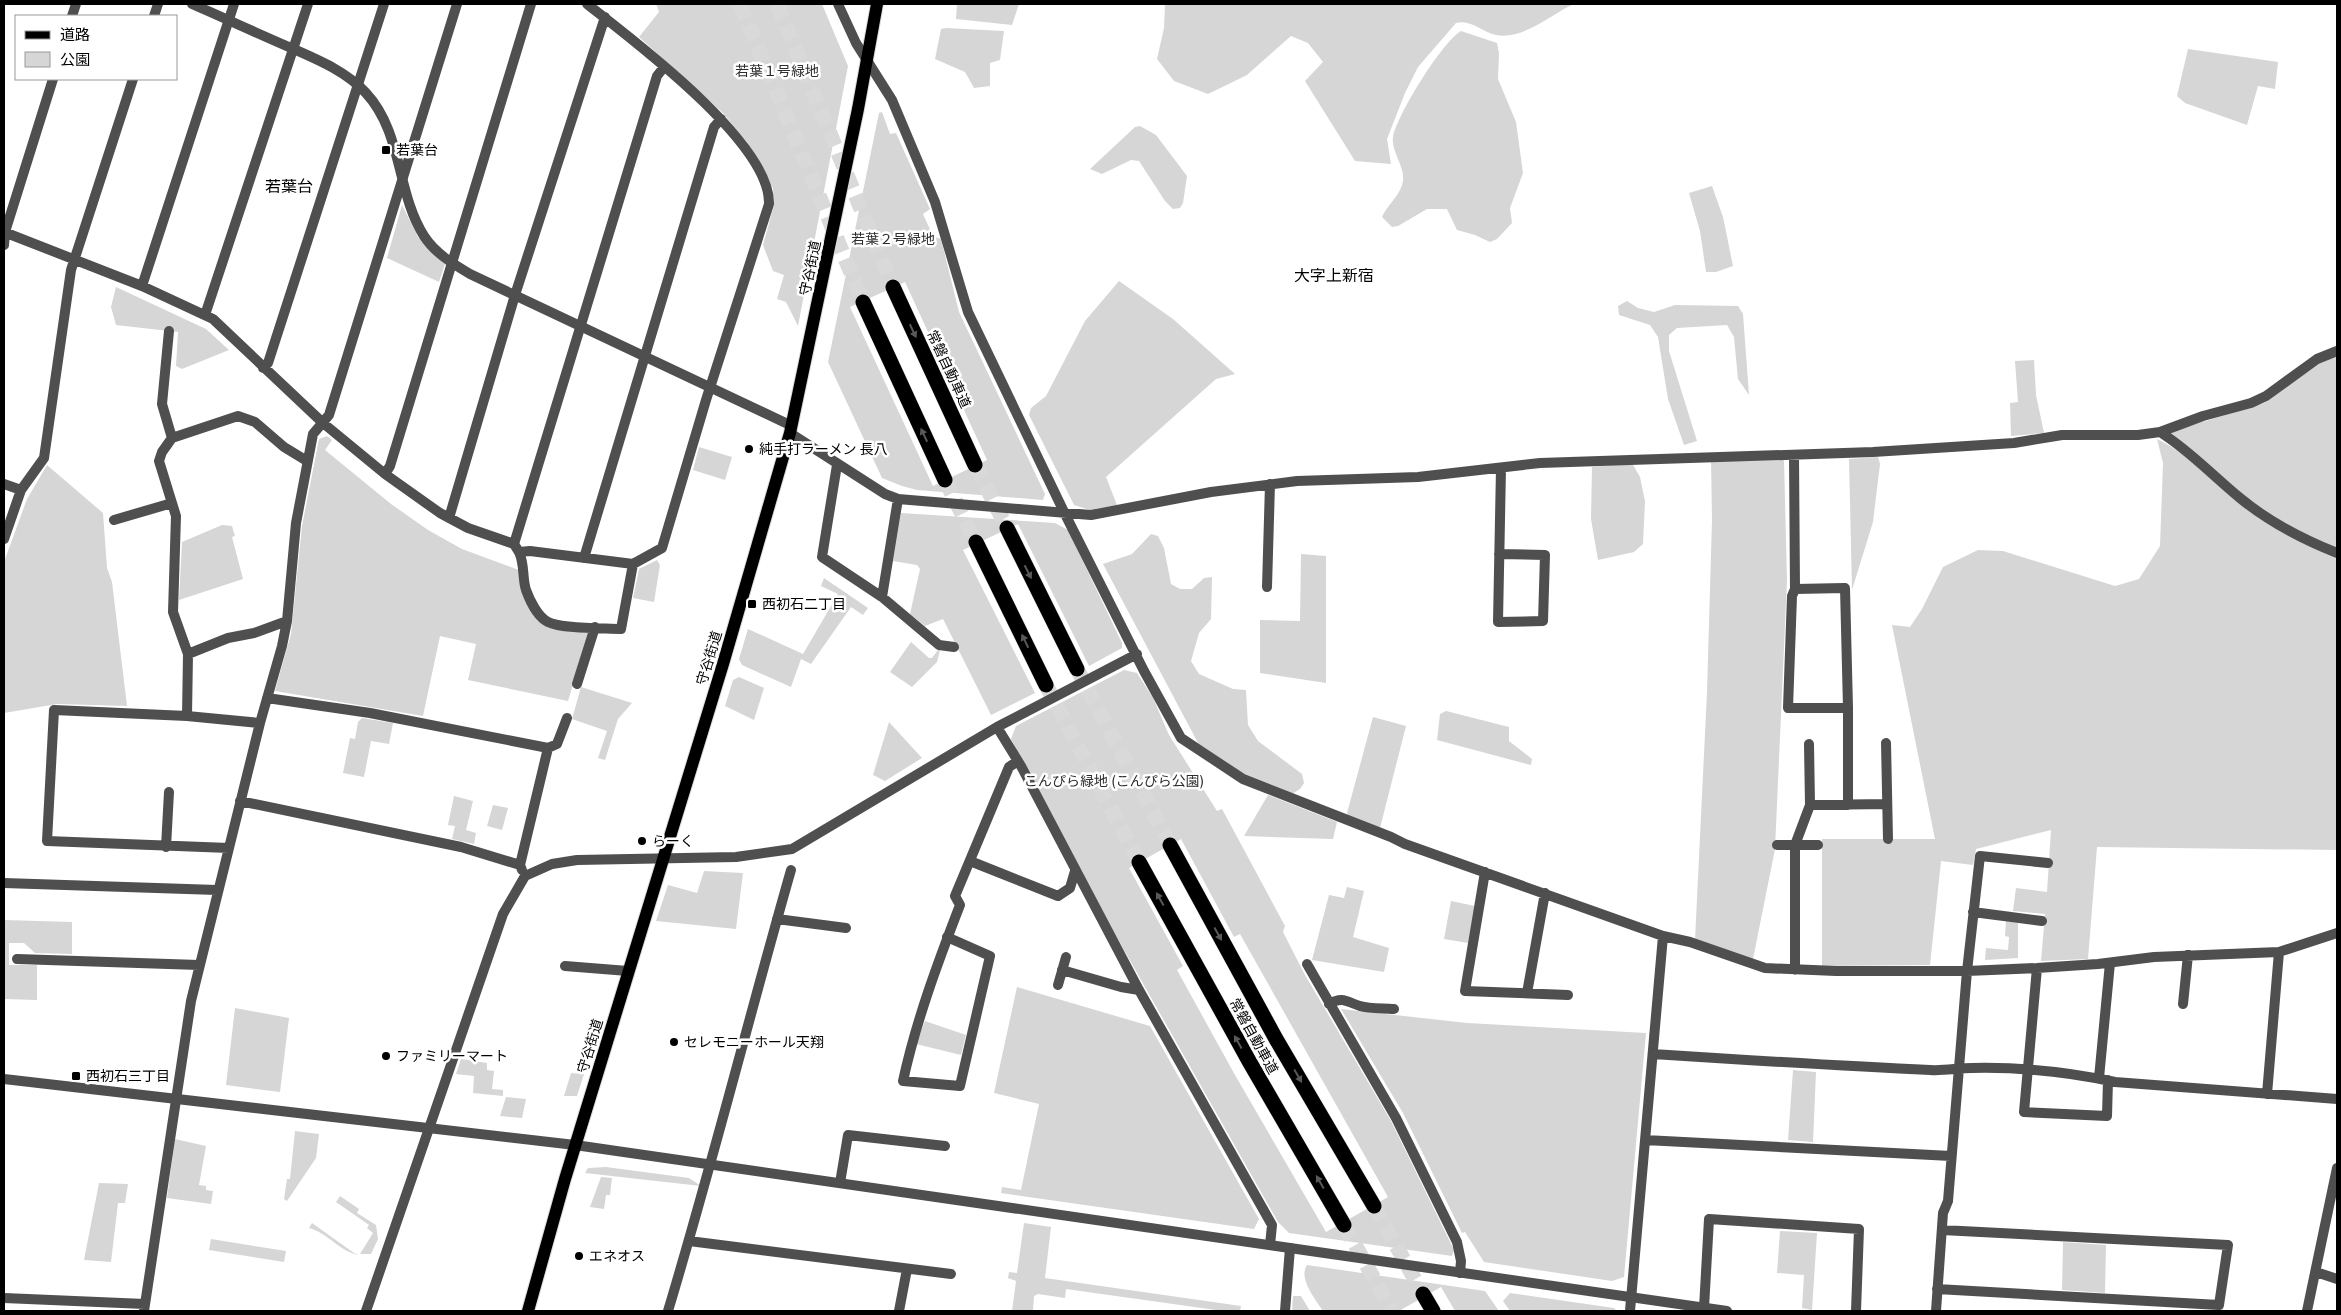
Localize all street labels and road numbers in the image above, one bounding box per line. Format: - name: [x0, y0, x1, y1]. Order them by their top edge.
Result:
- street label: 守谷街道: [796, 239, 824, 297]
- street label: 常磐自動車道: [924, 328, 974, 410]
- street label: 守谷街道: [693, 629, 725, 687]
- street label: 常磐自動車道: [1227, 995, 1281, 1077]
- street label: 守谷街道: [574, 1017, 606, 1075]

